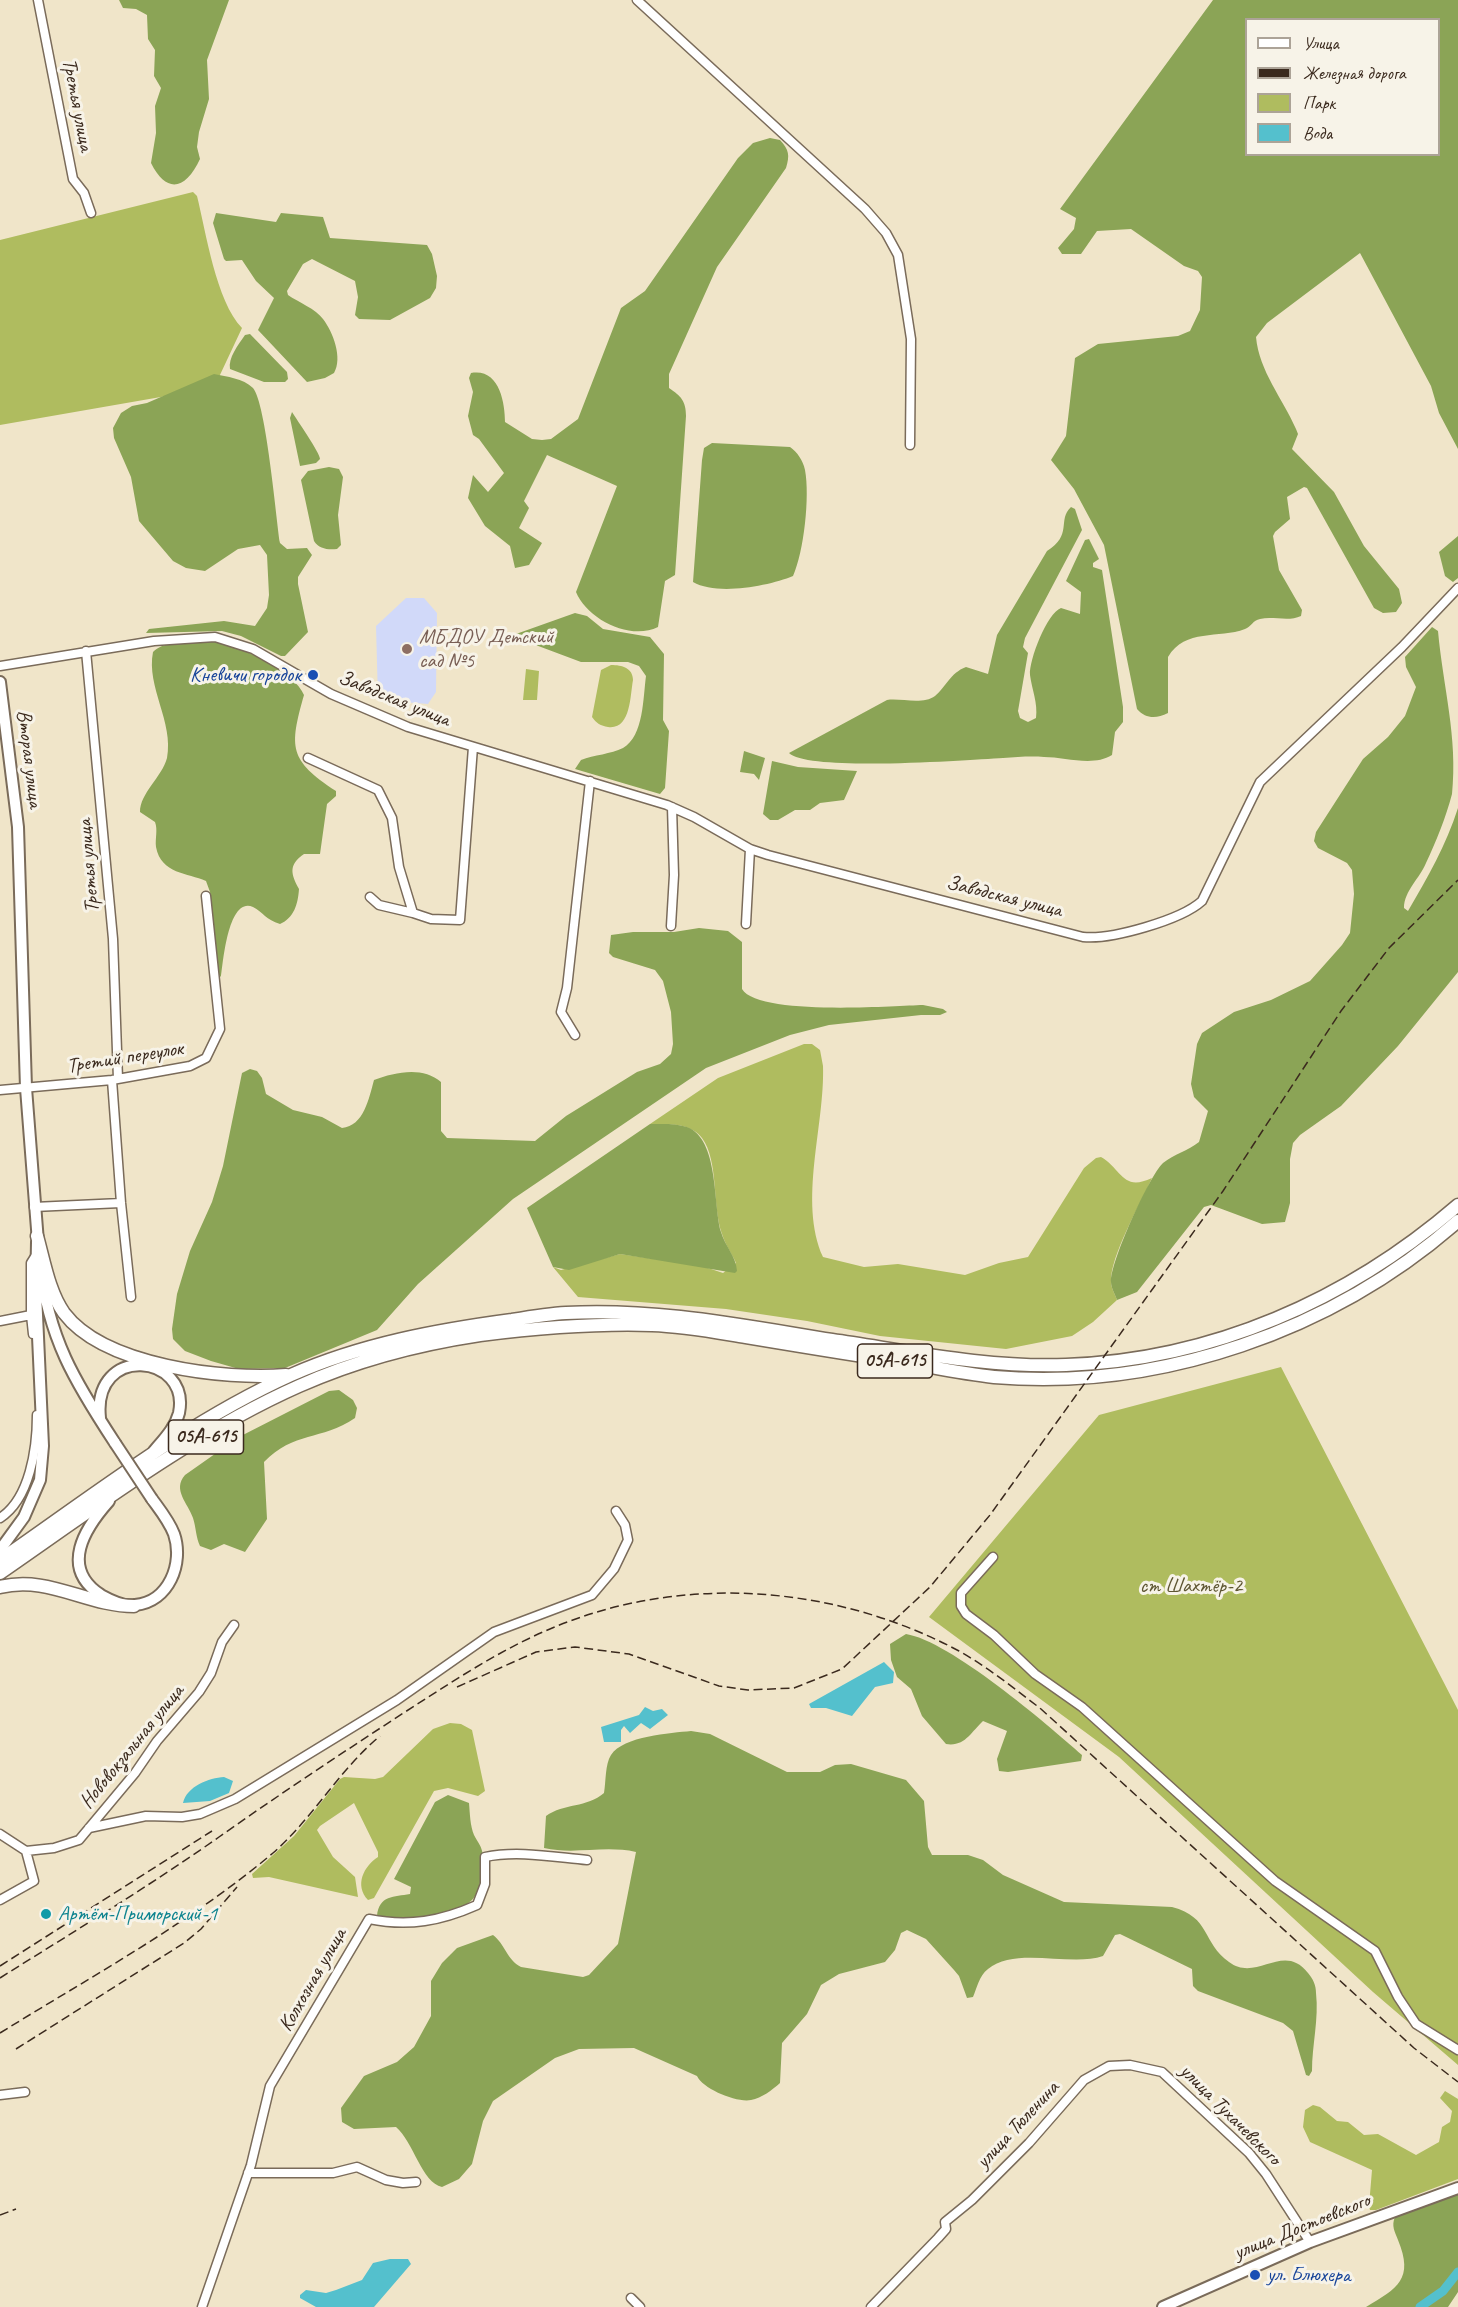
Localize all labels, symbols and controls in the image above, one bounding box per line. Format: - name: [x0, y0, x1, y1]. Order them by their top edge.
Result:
- legend: [1245, 18, 1440, 156]
- text: Улица: [1303, 32, 1339, 54]
- street label: Третья улица: [56, 56, 98, 154]
- text: Железная дорога: [1303, 62, 1406, 84]
- text: Парк: [1303, 92, 1335, 114]
- text: Вода: [1303, 122, 1332, 144]
- place label: МБДОУ Детский сад №5: [419, 624, 554, 674]
- marker: МБДОУ Детский сад №5: [400, 642, 414, 656]
- place label: Кневичи городок: [190, 662, 301, 688]
- street label: Заводская улица: [334, 665, 454, 733]
- marker: Кневичи городок: [306, 668, 320, 682]
- street label: Вторая улица: [10, 709, 48, 809]
- street label: Третья улица: [72, 818, 106, 914]
- street label: Заводская улица: [944, 870, 1064, 924]
- street label: Третий переулок: [65, 1036, 185, 1080]
- road number: 05А-615: [858, 1344, 932, 1378]
- road number: 05А-615: [168, 1420, 244, 1454]
- park label: ст Шахтёр-2: [1140, 1573, 1242, 1599]
- street label: Нововокзальная улица: [74, 1680, 190, 1814]
- place label: Артём-Приморский-1: [58, 1901, 217, 1927]
- marker: Артём-Приморский-1: [39, 1907, 53, 1921]
- street label: Колхозная улица: [273, 1924, 353, 2036]
- street label: улица Тухачевского: [1174, 2059, 1286, 2171]
- street label: улица Тюленина: [971, 2076, 1065, 2174]
- street label: улица Достоевского: [1230, 2188, 1374, 2266]
- place label: ул. Блюхера: [1267, 2262, 1350, 2288]
- marker: ул. Блюхера: [1248, 2268, 1262, 2282]

